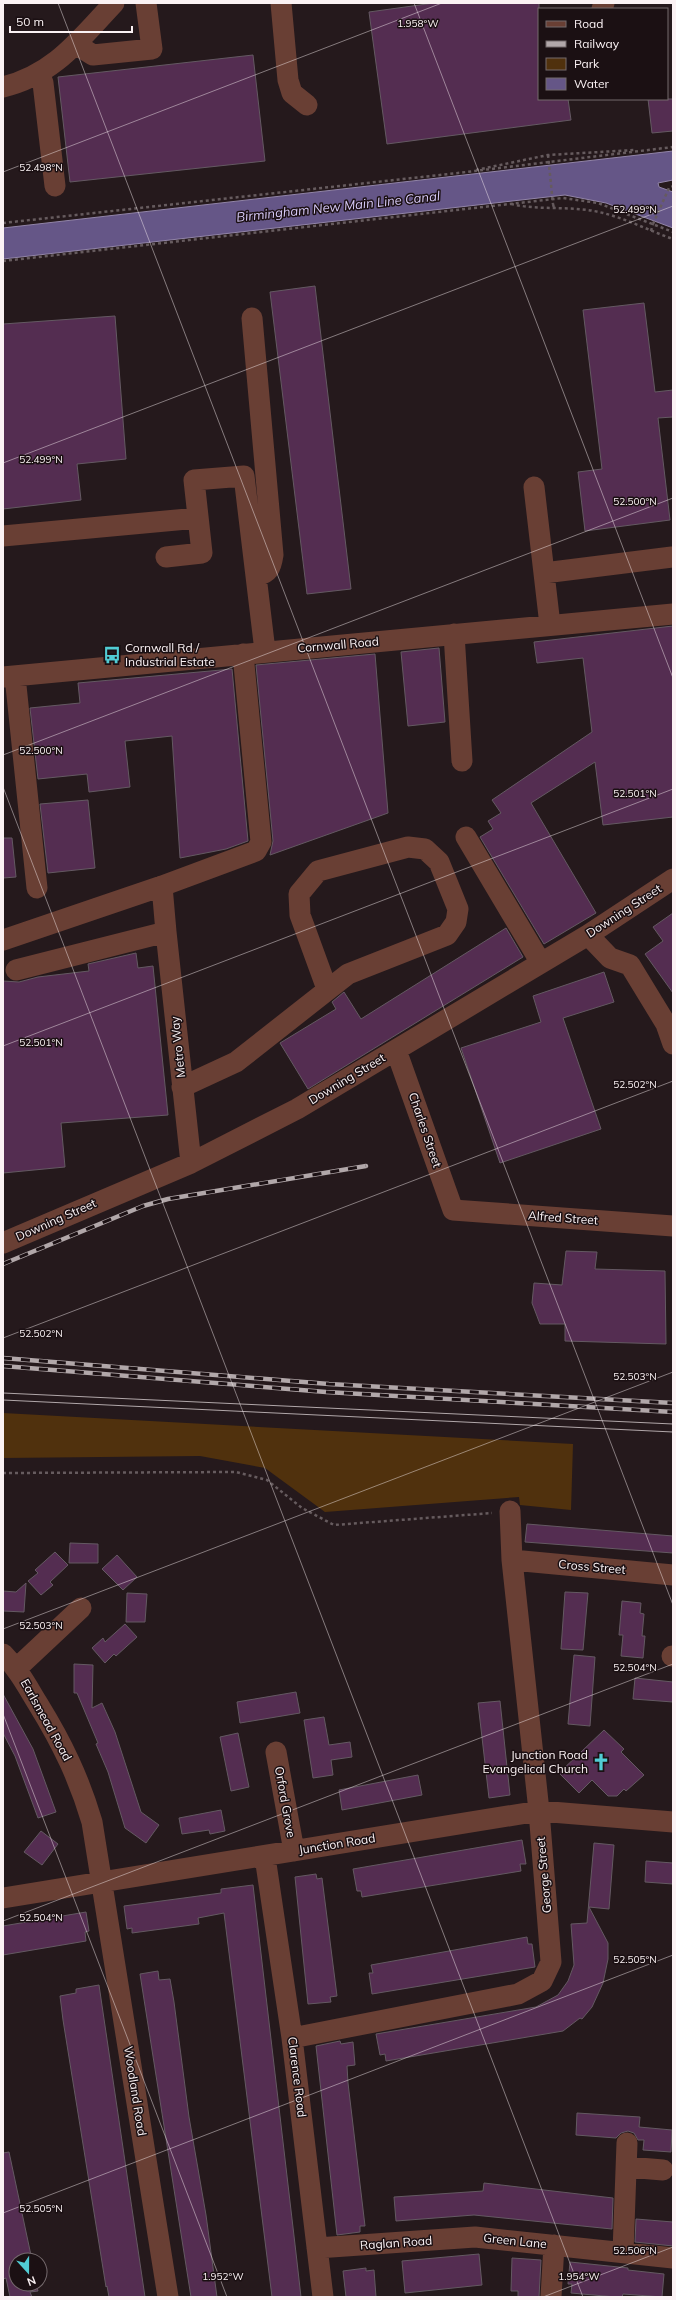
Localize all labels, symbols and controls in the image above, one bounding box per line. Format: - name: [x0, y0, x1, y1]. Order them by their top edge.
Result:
- scale bar: [10, 8, 132, 34]
- legend: [538, 8, 668, 100]
- text: 50 m: [16, 14, 44, 29]
- text: Road: [574, 16, 603, 31]
- text: 1.958°W: [397, 17, 439, 30]
- text: Railway: [574, 36, 620, 51]
- text: Park: [574, 56, 600, 71]
- text: Water: [574, 76, 610, 91]
- text: 52.498°N: [19, 161, 63, 174]
- water label: Birmingham New Main Line Canal: [235, 187, 441, 225]
- text: 52.499°N: [613, 203, 657, 216]
- text: 52.499°N: [19, 453, 63, 466]
- text: 52.500°N: [613, 495, 657, 508]
- street label: Cornwall Road: [297, 633, 379, 656]
- place label: Cornwall Rd / Industrial Estate: [125, 640, 215, 669]
- bus stop icon: Cornwall Rd / Industrial Estate: [102, 645, 122, 665]
- text: 52.500°N: [19, 744, 63, 757]
- text: 52.501°N: [613, 787, 657, 800]
- street label: Downing Street: [583, 881, 664, 940]
- street label: Metro Way: [167, 1015, 188, 1078]
- text: 52.501°N: [19, 1036, 63, 1049]
- street label: Downing Street: [306, 1050, 388, 1107]
- text: 52.502°N: [613, 1078, 657, 1091]
- street label: Charles Street: [406, 1090, 445, 1169]
- street label: Downing Street: [13, 1195, 98, 1244]
- street label: Alfred Street: [528, 1208, 599, 1227]
- text: 52.502°N: [19, 1327, 63, 1340]
- text: 52.503°N: [613, 1370, 657, 1383]
- street label: Cross Street: [558, 1556, 626, 1577]
- text: 52.503°N: [19, 1619, 63, 1632]
- text: 52.504°N: [613, 1661, 657, 1674]
- street label: Earlsmead Road: [18, 1676, 75, 1763]
- place label: Junction Road Evangelical Church: [483, 1747, 588, 1776]
- church icon: Junction Road Evangelical Church: [591, 1752, 611, 1772]
- street label: Orford Grove: [272, 1765, 299, 1839]
- street label: Junction Road: [298, 1830, 376, 1857]
- street label: George Street: [533, 1836, 554, 1914]
- text: 52.504°N: [19, 1911, 63, 1924]
- text: 52.505°N: [613, 1953, 657, 1966]
- street label: Clarence Road: [285, 2036, 310, 2118]
- street label: Woodland Road: [121, 2045, 150, 2137]
- text: 52.505°N: [19, 2202, 63, 2215]
- street label: Green Lane: [483, 2230, 547, 2251]
- street label: Raglan Road: [359, 2232, 433, 2253]
- text: 52.506°N: [613, 2244, 657, 2257]
- north arrow: [8, 2252, 48, 2292]
- text: 1.952°W: [202, 2270, 244, 2283]
- text: 1.954°W: [558, 2270, 600, 2283]
- text: N: [25, 2273, 38, 2289]

